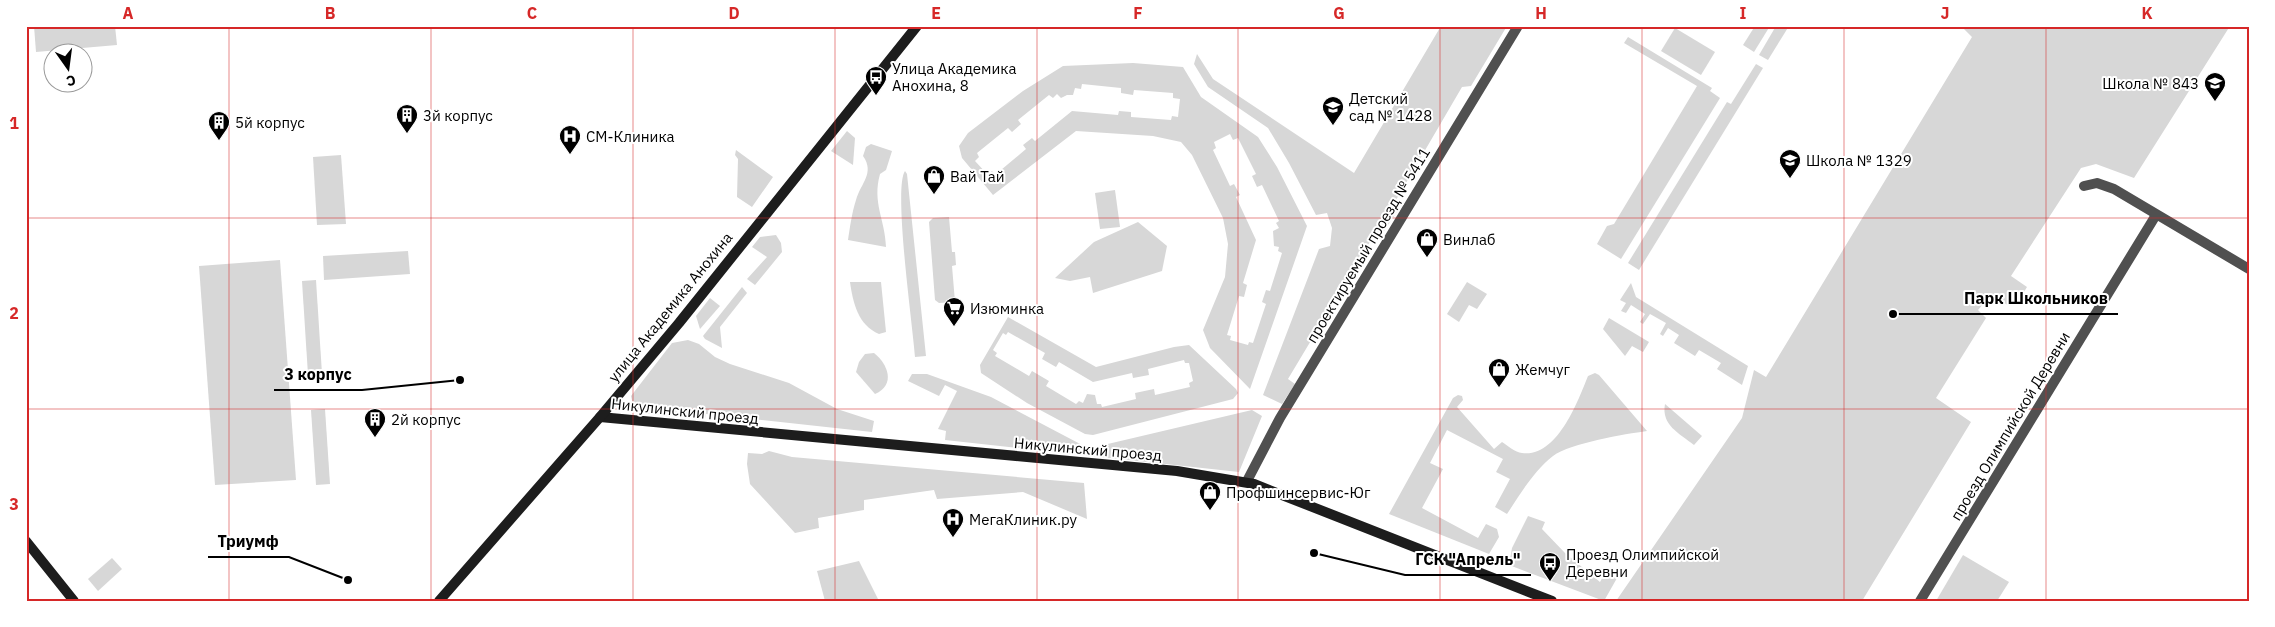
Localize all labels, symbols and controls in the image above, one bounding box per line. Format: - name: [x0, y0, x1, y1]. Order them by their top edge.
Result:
- text: A: [123, 3, 134, 23]
- text: B: [325, 3, 336, 23]
- text: C: [527, 3, 537, 23]
- text: D: [728, 3, 740, 23]
- text: E: [931, 3, 941, 23]
- text: F: [1133, 3, 1143, 23]
- text: G: [1333, 3, 1345, 23]
- text: H: [1535, 3, 1547, 23]
- text: I: [1740, 3, 1747, 23]
- text: J: [1941, 3, 1949, 23]
- text: K: [2141, 3, 2153, 23]
- north arrow: [42, 42, 92, 92]
- place label: Улица Академика Анохина, 8: [892, 59, 1016, 95]
- bus stop icon: Улица Академика Анохина, 8: [864, 65, 888, 96]
- text: С: [65, 71, 78, 90]
- school or university icon: Школа № 843: [2203, 71, 2227, 102]
- place label: Школа № 843: [2102, 74, 2199, 93]
- place label: Детский сад № 1428: [1349, 89, 1432, 125]
- school or university icon: Детский сад № 1428: [1321, 95, 1345, 126]
- building icon: 3й корпус: [395, 103, 419, 134]
- place label: 3й корпус: [423, 106, 493, 125]
- building icon: 5й корпус: [207, 110, 231, 141]
- text: 1: [9, 113, 19, 133]
- place label: 5й корпус: [235, 113, 305, 132]
- hospital icon: СМ-Клиника: [558, 124, 582, 155]
- place label: СМ-Клиника: [586, 127, 675, 146]
- street label: проектируемый проезд № 5411: [1302, 144, 1434, 346]
- school or university icon: Школа № 1329: [1778, 148, 1802, 179]
- place label: Школа № 1329: [1806, 151, 1912, 170]
- shop icon: Вай Тай: [922, 164, 946, 195]
- place label: Вай Тай: [950, 167, 1005, 186]
- shop icon: Винлаб: [1415, 227, 1439, 258]
- street label: улица Академика Анохина: [604, 228, 736, 386]
- place label: Винлаб: [1443, 230, 1495, 249]
- callout: Парк Школьников: [1954, 283, 2118, 314]
- text: Парк Школьников: [1964, 288, 2108, 308]
- supermarket icon: Изюминка: [942, 296, 966, 327]
- place label: Изюминка: [970, 299, 1044, 318]
- text: 2: [9, 303, 19, 323]
- street label: проезд Олимпийской Деревни: [1946, 328, 2074, 524]
- shop icon: Жемчуг: [1487, 357, 1511, 388]
- callout: 3 корпус: [274, 359, 362, 390]
- place label: Жемчуг: [1515, 360, 1571, 379]
- text: 3 корпус: [284, 364, 352, 384]
- street label: Никулинский проезд: [610, 394, 760, 428]
- building icon: 2й корпус: [363, 407, 387, 438]
- place label: 2й корпус: [391, 410, 461, 429]
- street label: Никулинский проезд: [1013, 433, 1163, 465]
- shop icon: Профшинсервис-Юг: [1198, 480, 1222, 511]
- place label: Профшинсервис-Юг: [1226, 483, 1371, 502]
- text: 3: [9, 494, 19, 514]
- hospital icon: МегаКлиник.ру: [941, 507, 965, 538]
- place label: МегаКлиник.ру: [969, 510, 1078, 529]
- callout: Триумф: [208, 526, 289, 557]
- text: Триумф: [217, 531, 279, 551]
- callout: ГСК "Апрель": [1405, 544, 1531, 575]
- place label: Проезд Олимпийской Деревни: [1566, 545, 1719, 581]
- text: ГСК "Апрель": [1415, 549, 1521, 569]
- bus stop icon: Проезд Олимпийской Деревни: [1538, 551, 1562, 582]

